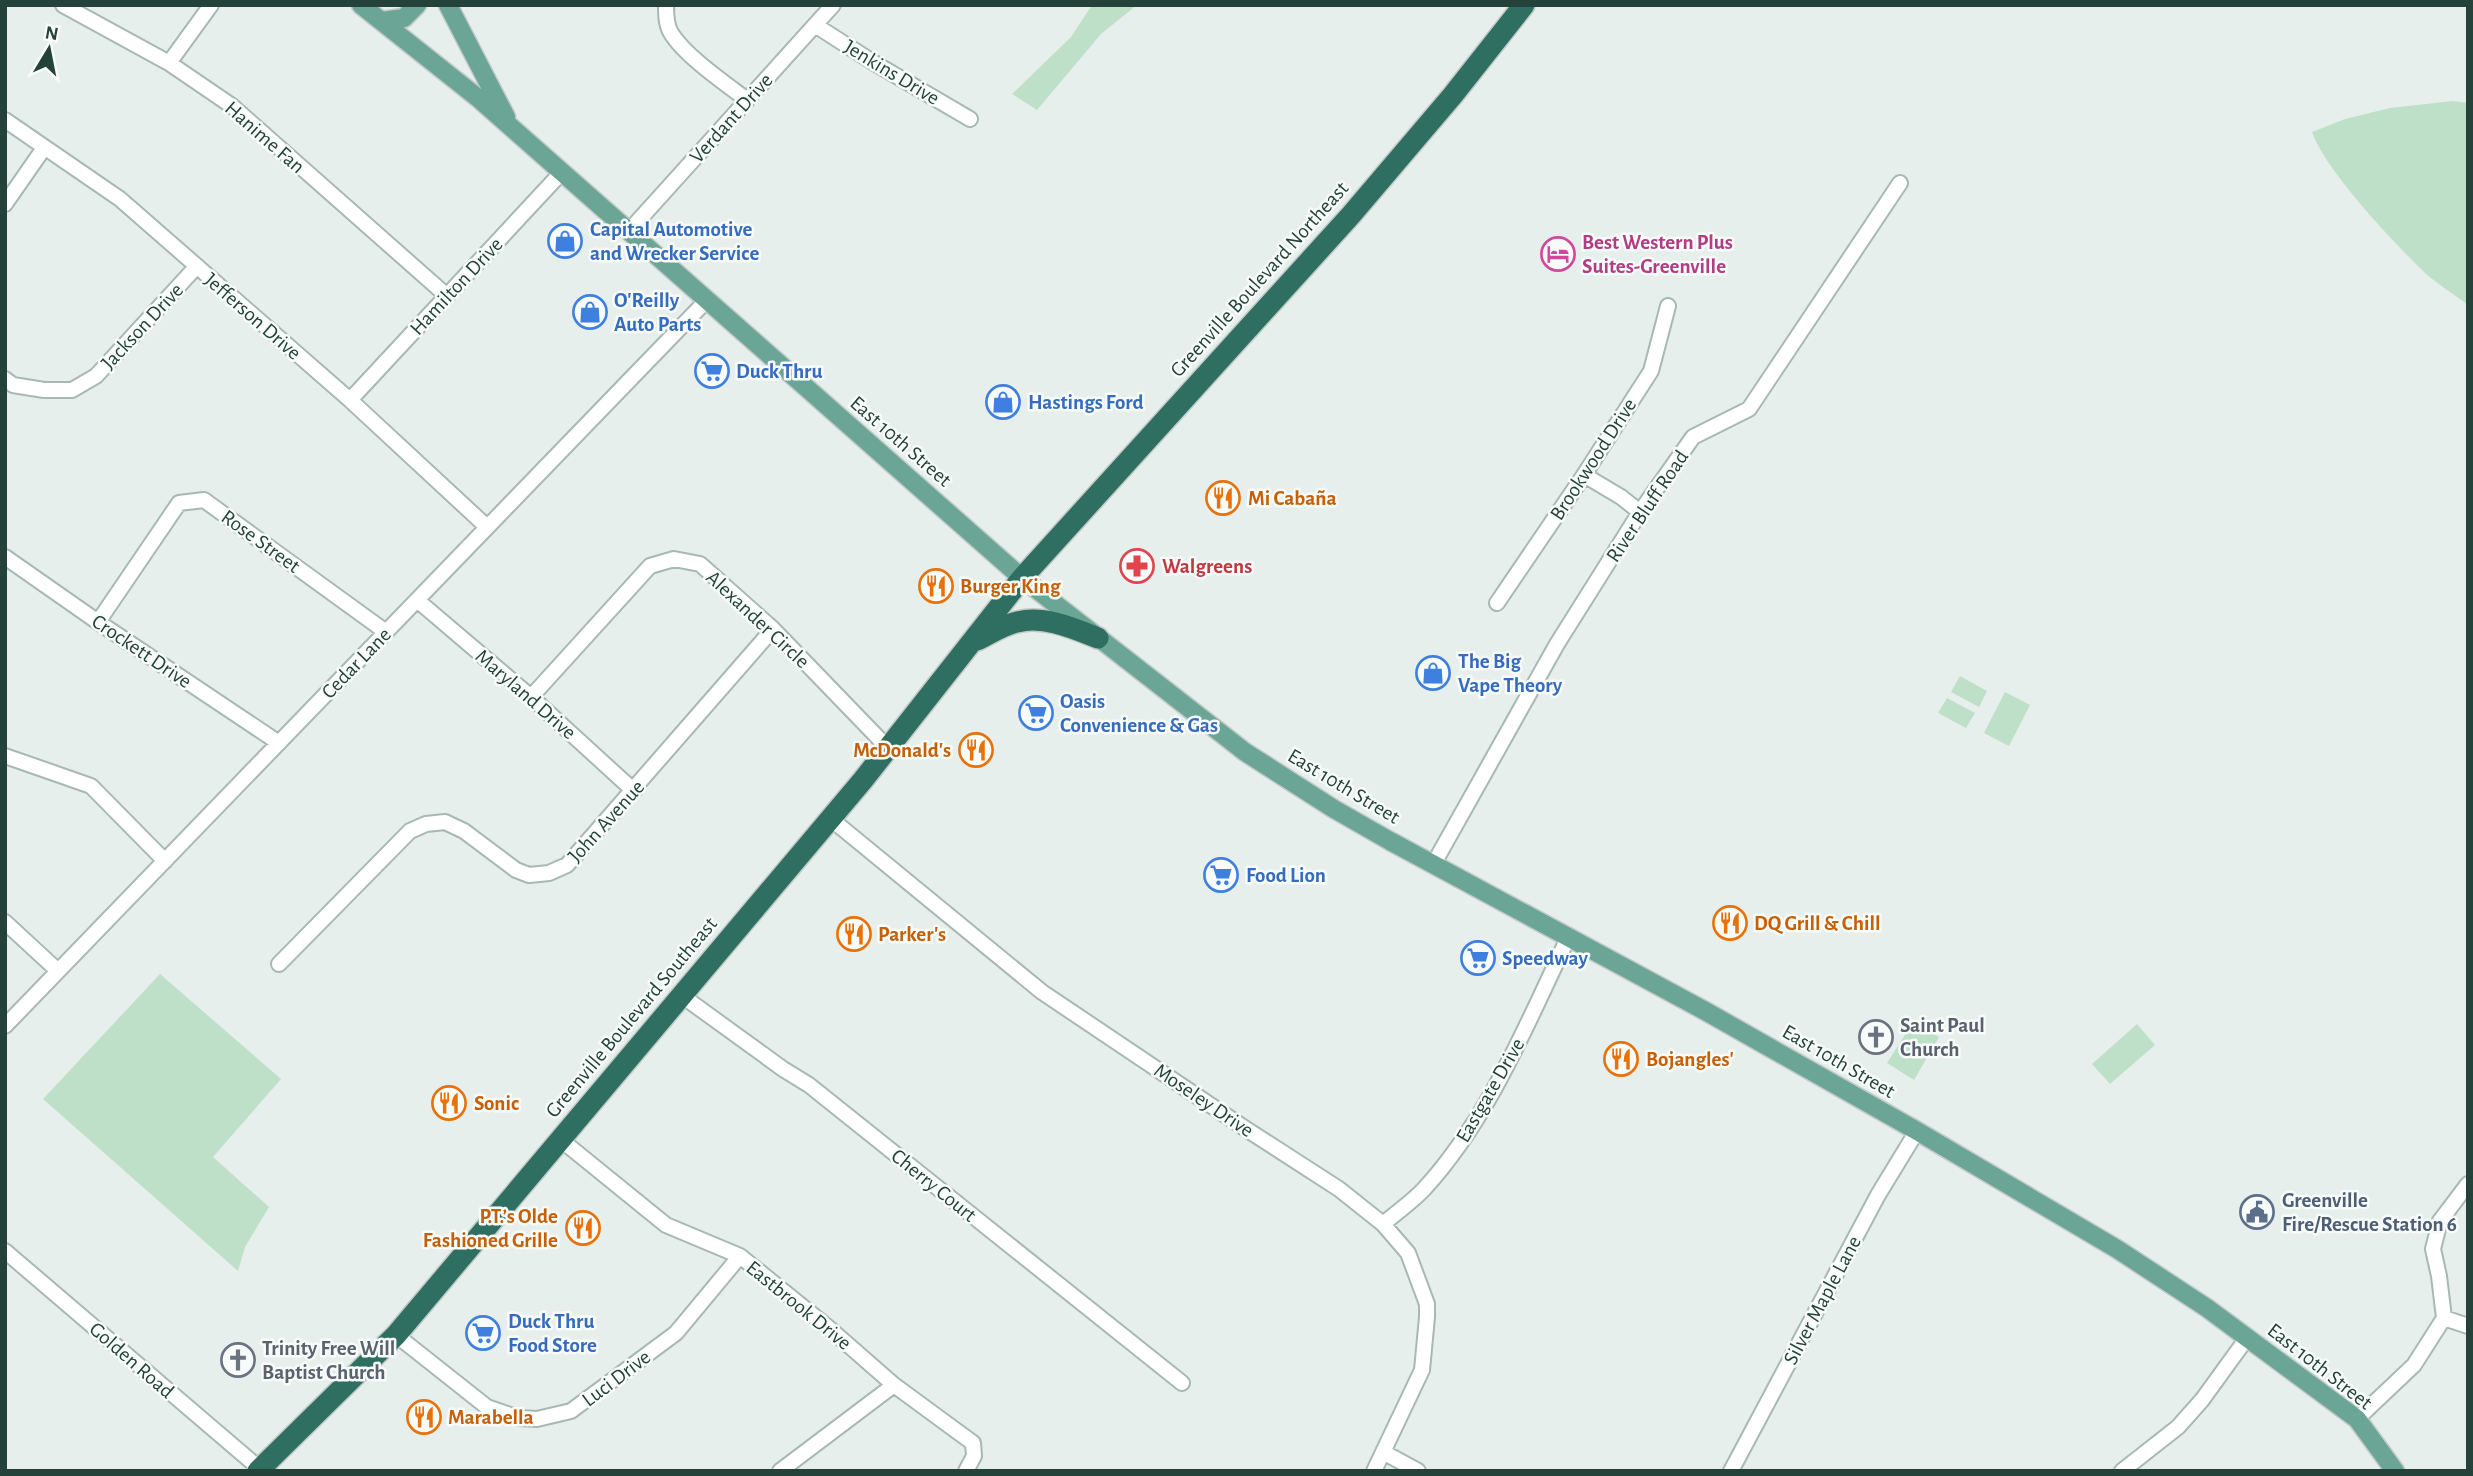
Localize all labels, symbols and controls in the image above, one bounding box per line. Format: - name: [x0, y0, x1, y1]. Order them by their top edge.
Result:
- north arrow: [14, 14, 84, 84]
- text: N: [44, 23, 60, 44]
- street label: Jenkins Drive: [840, 36, 943, 109]
- street label: Verdant Drive: [686, 70, 777, 167]
- street label: Hanime Fan: [221, 97, 309, 177]
- street label: Greenville Boulevard Northeast: [1166, 177, 1353, 381]
- place label: Capital Automotive and Wrecker Service: [590, 219, 759, 264]
- shop icon: Capital Automotive and Wrecker Service: [546, 222, 584, 260]
- place label: Best Western Plus Suites-Greenville: [1582, 232, 1733, 277]
- street label: Hamilton Drive: [406, 233, 507, 339]
- hotel icon: Best Western Plus Suites-Greenville: [1539, 235, 1577, 273]
- street label: Jefferson Drive: [200, 269, 305, 364]
- street label: Jackson Drive: [97, 279, 187, 373]
- place label: O'Reilly Auto Parts: [614, 290, 701, 335]
- shop icon: O'Reilly Auto Parts: [571, 293, 609, 331]
- supermarket icon: Duck Thru: [693, 352, 731, 390]
- place label: Duck Thru: [736, 361, 822, 382]
- shop icon: Hastings Ford: [984, 383, 1022, 421]
- street label: East 10th Street: [846, 392, 955, 491]
- place label: Hastings Ford: [1028, 392, 1144, 413]
- street label: Brookwood Drive: [1546, 395, 1640, 524]
- street label: River Bluff Road: [1602, 446, 1693, 566]
- restaurant icon: Mi Cabaña: [1204, 479, 1242, 517]
- place label: Mi Cabaña: [1248, 488, 1337, 509]
- street label: Rose Street: [217, 506, 304, 577]
- pharmacy icon: Walgreens: [1118, 547, 1156, 585]
- place label: Walgreens: [1162, 556, 1252, 577]
- street label: Alexander Circle: [702, 566, 813, 672]
- restaurant icon: Burger King: [917, 567, 955, 605]
- place label: Burger King: [960, 576, 1061, 597]
- street label: Crockett Drive: [88, 611, 195, 692]
- street label: Cedar Lane: [318, 624, 395, 703]
- street label: Maryland Drive: [471, 645, 580, 743]
- place label: The Big Vape Theory: [1458, 651, 1563, 696]
- shop icon: The Big Vape Theory: [1414, 654, 1452, 692]
- place label: Oasis Convenience & Gas: [1060, 691, 1218, 736]
- supermarket icon: Oasis Convenience & Gas: [1017, 694, 1055, 732]
- restaurant icon: McDonald's: [957, 731, 995, 769]
- place label: McDonald's: [853, 740, 951, 761]
- street label: East 10th Street: [1284, 745, 1403, 828]
- street label: John Avenue: [564, 776, 649, 866]
- supermarket icon: Food Lion: [1202, 856, 1240, 894]
- place label: Food Lion: [1246, 865, 1326, 886]
- restaurant icon: DQ Grill & Chill: [1711, 904, 1749, 942]
- street label: Greenville Boulevard Southeast: [542, 913, 721, 1121]
- place label: DQ Grill & Chill: [1754, 913, 1880, 935]
- restaurant icon: Parker's: [835, 915, 873, 953]
- place label: Parker's: [878, 924, 946, 945]
- supermarket icon: Speedway: [1459, 939, 1497, 977]
- place label: Speedway: [1502, 948, 1589, 969]
- place label: Saint Paul Church: [1900, 1015, 1985, 1060]
- church icon: Saint Paul Church: [1857, 1018, 1895, 1056]
- street label: East 10th Street: [1779, 1021, 1899, 1102]
- street label: Eastgate Drive: [1452, 1035, 1529, 1146]
- restaurant icon: Bojangles': [1602, 1040, 1640, 1078]
- place label: Bojangles': [1646, 1049, 1734, 1070]
- street label: Moseley Drive: [1150, 1060, 1257, 1141]
- restaurant icon: Sonic: [430, 1084, 468, 1122]
- place label: Sonic: [474, 1093, 519, 1114]
- street label: Cherry Court: [887, 1145, 980, 1226]
- place label: Greenville Fire/Rescue Station 6: [2282, 1190, 2457, 1235]
- public building icon: Greenville Fire/Rescue Station 6: [2238, 1193, 2276, 1231]
- place label: P.T.’s Olde Fashioned Grille: [423, 1206, 558, 1251]
- restaurant icon: P.T.’s Olde Fashioned Grille: [564, 1209, 602, 1247]
- street label: Silver Maple Lane: [1780, 1232, 1865, 1368]
- street label: Eastbrook Drive: [742, 1257, 855, 1354]
- place label: Duck Thru Food Store: [508, 1311, 597, 1356]
- supermarket icon: Duck Thru Food Store: [464, 1314, 502, 1352]
- street label: Golden Road: [85, 1318, 178, 1403]
- street label: East 10th Street: [2264, 1319, 2376, 1414]
- place label: Trinity Free Will Baptist Church: [262, 1338, 395, 1383]
- church icon: Trinity Free Will Baptist Church: [219, 1341, 257, 1379]
- street label: Luci Drive: [578, 1346, 654, 1411]
- restaurant icon: Marabella: [405, 1398, 443, 1436]
- place label: Marabella: [448, 1407, 534, 1428]

